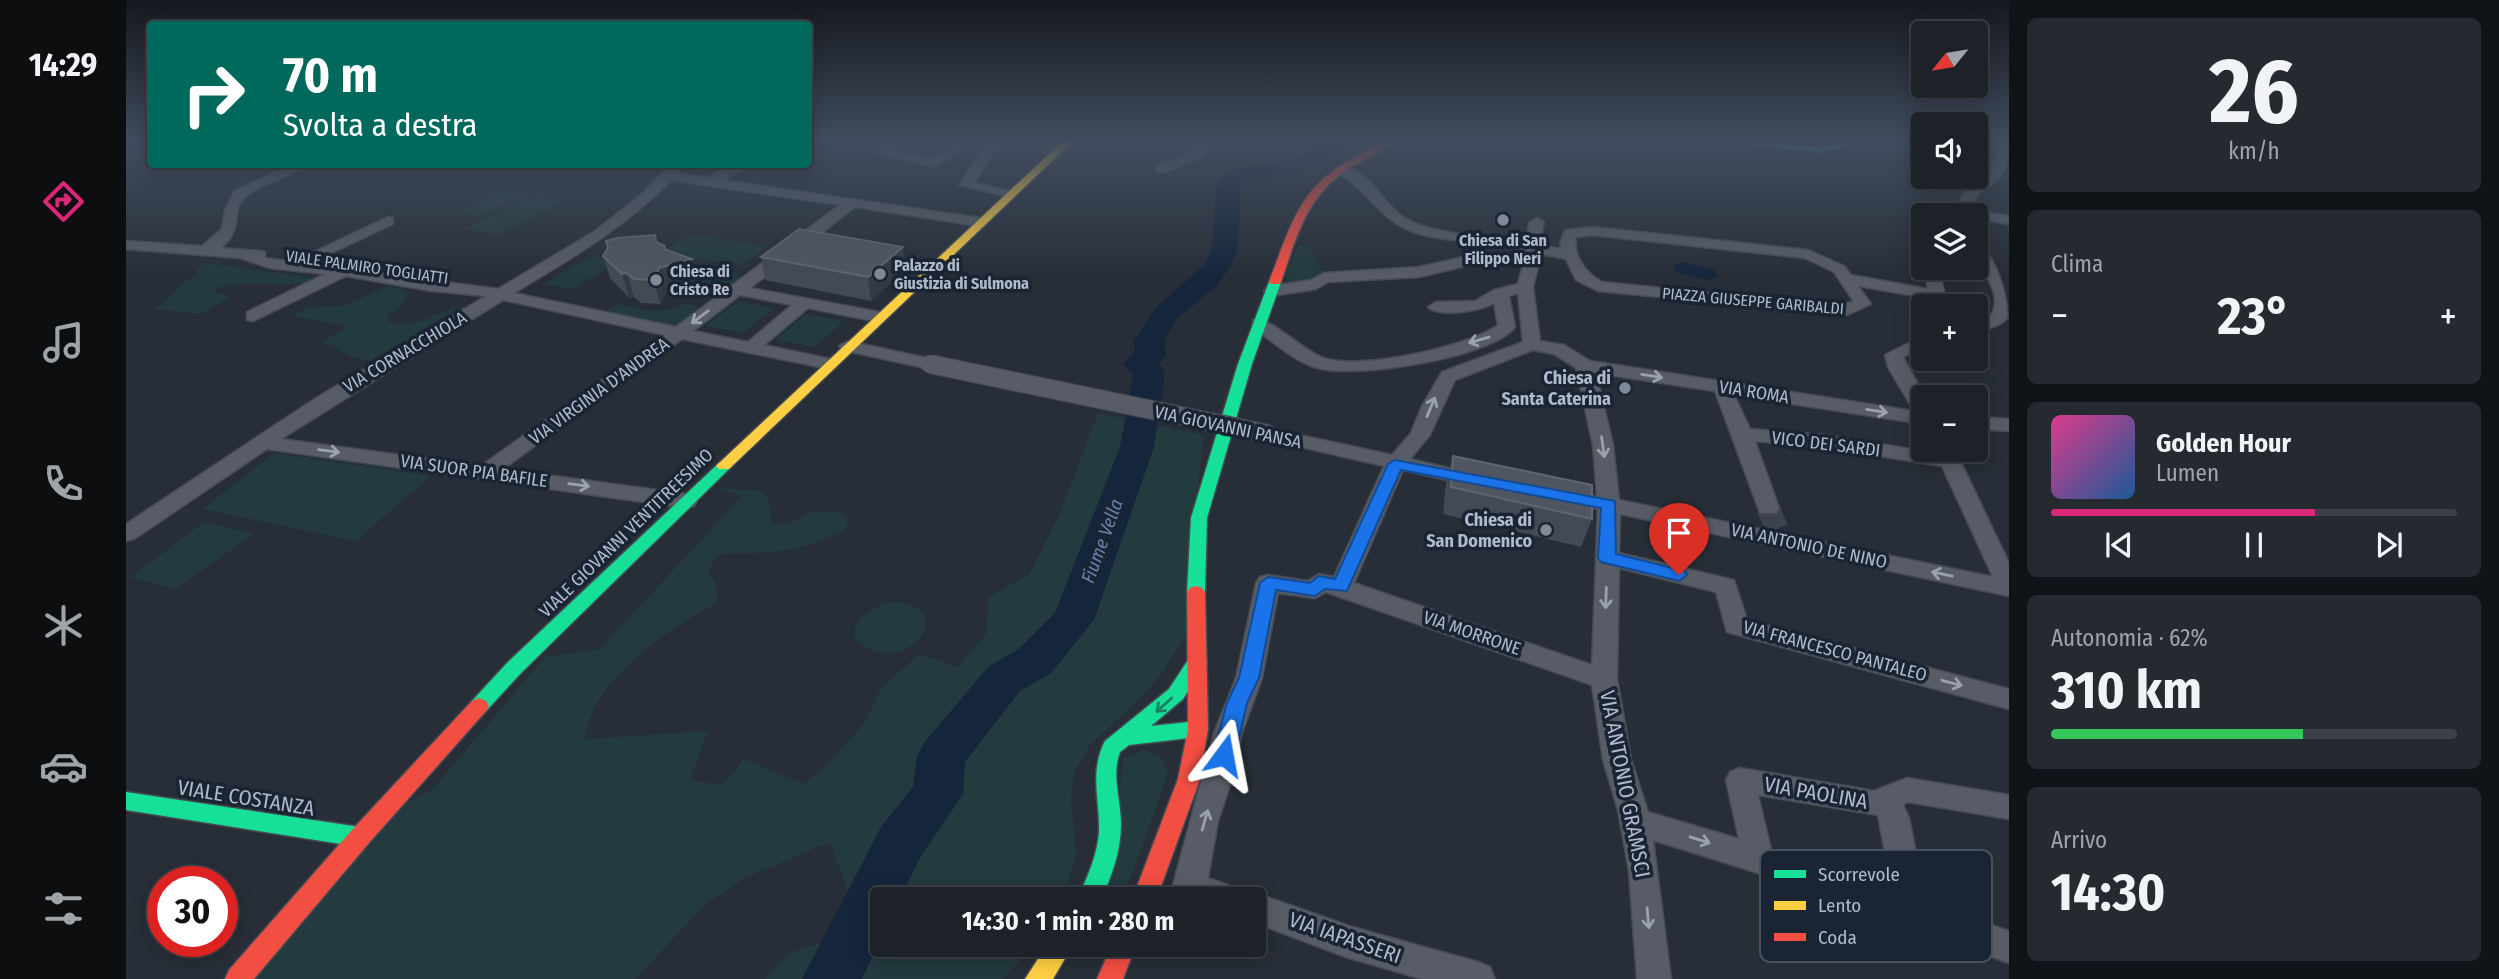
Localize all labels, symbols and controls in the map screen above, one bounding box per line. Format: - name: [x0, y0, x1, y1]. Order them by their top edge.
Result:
- north arrow: [1911, 21, 1988, 98]
- map controls: [1911, 21, 1988, 462]
- text: 26: [2209, 37, 2299, 146]
- text: 14:29: [29, 46, 97, 84]
- text: 70 m: [283, 46, 378, 105]
- icon: right: [168, 49, 259, 140]
- text: Svolta a destra: [283, 106, 478, 144]
- button: sound: [1911, 112, 1988, 189]
- text: km/h: [2228, 137, 2280, 165]
- icon: directions: [39, 177, 88, 226]
- button: layers: [1911, 203, 1988, 280]
- marker: Chiesa di San Filippo Neri: [1495, 212, 1511, 228]
- place label: Chiesa di San Filippo Neri: [1459, 231, 1547, 268]
- street label: VIALE PALMIRO TOGLIATTI: [285, 246, 449, 288]
- text: Clima: [2051, 250, 2103, 278]
- place label: Palazzo di Giustizia di Sulmona: [894, 256, 1029, 293]
- place label: Chiesa di Cristo Re: [670, 262, 730, 299]
- marker: Palazzo di Giustizia di Sulmona: [872, 266, 888, 282]
- marker: Chiesa di Cristo Re: [648, 272, 664, 288]
- street label: PIAZZA GIUSEPPE GARIBALDI: [1661, 284, 1845, 318]
- text: 23°: [2217, 285, 2290, 348]
- text: −: [2051, 293, 2068, 339]
- text: +: [2440, 293, 2457, 339]
- button: +: [1911, 294, 1988, 371]
- street label: VIA CORNACCHIOLA: [339, 306, 471, 397]
- one-way arrow: [691, 310, 710, 325]
- icon: music: [39, 318, 88, 367]
- street label: VIA VIRGINIA D'ANDREA: [525, 333, 674, 449]
- one-way arrow: [1468, 334, 1490, 347]
- place label: Chiesa di Santa Caterina: [1501, 367, 1611, 410]
- one-way arrow: [1640, 370, 1663, 383]
- street label: VIA ROMA: [1717, 376, 1791, 408]
- marker: Chiesa di Santa Caterina: [1617, 380, 1633, 396]
- button: −: [1911, 385, 1988, 462]
- one-way arrow: [1425, 397, 1438, 418]
- street label: VIA GIOVANNI PANSA: [1152, 401, 1304, 453]
- one-way arrow: [1865, 405, 1888, 418]
- street label: VICO DEI SARDI: [1770, 426, 1882, 462]
- text: Golden Hour: [2156, 428, 2291, 459]
- one-way arrow: [1597, 435, 1610, 458]
- street label: VIALE GIOVANNI VENTITREESIMO: [534, 444, 718, 622]
- one-way arrow: [317, 445, 340, 458]
- street label: VIA SUOR PIA BAFILE: [399, 450, 549, 492]
- icon: phone: [39, 459, 88, 508]
- text: Lumen: [2156, 459, 2219, 487]
- one-way arrow: [567, 479, 590, 492]
- water label: Fiume Vella: [1076, 496, 1128, 586]
- pin: [1649, 503, 1709, 575]
- place label: Chiesa di San Domenico: [1426, 509, 1532, 552]
- icon: arrive: [1660, 514, 1698, 552]
- street label: VIA ANTONIO DE NINO: [1729, 519, 1889, 573]
- marker: Chiesa di San Domenico: [1538, 522, 1554, 538]
- icon: previous: [2100, 526, 2138, 564]
- icon: pause: [2235, 526, 2273, 564]
- icon: next: [2370, 526, 2408, 564]
- one-way arrow: [1931, 567, 1954, 581]
- one-way arrow: [1599, 586, 1612, 609]
- icon: climate: [39, 601, 88, 650]
- street label: VIA MORRONE: [1420, 606, 1524, 660]
- street label: VIA FRANCESCO PANTALEO: [1741, 616, 1929, 686]
- text: Autonomia · 62%: [2051, 624, 2208, 652]
- text: 310 km: [2051, 659, 2202, 722]
- one-way arrow: [1941, 678, 1963, 691]
- street label: VIA ANTONIO GRAMSCI: [1594, 688, 1656, 880]
- one-way arrow: [1155, 697, 1173, 713]
- position arrow: [1187, 718, 1261, 792]
- icon: car: [39, 742, 88, 791]
- street label: VIA PAOLINA: [1762, 771, 1870, 815]
- street label: VIALE COSTANZA: [176, 774, 316, 822]
- one-way arrow: [1199, 809, 1212, 831]
- text: Arrivo: [2051, 826, 2107, 854]
- one-way arrow: [1689, 835, 1711, 848]
- legend: [1760, 850, 1992, 962]
- text: 14:30: [2051, 861, 2165, 924]
- text: Scorrevole: [1818, 863, 1900, 886]
- speed limit sign: 30: [147, 866, 238, 957]
- icon: filters: [39, 884, 88, 933]
- text: Lento: [1818, 894, 1861, 917]
- text: 14:30 · 1 min · 280 m: [962, 906, 1174, 937]
- one-way arrow: [1642, 906, 1655, 929]
- street label: VIA IAPASSERI: [1286, 907, 1404, 969]
- text: Coda: [1818, 926, 1857, 949]

